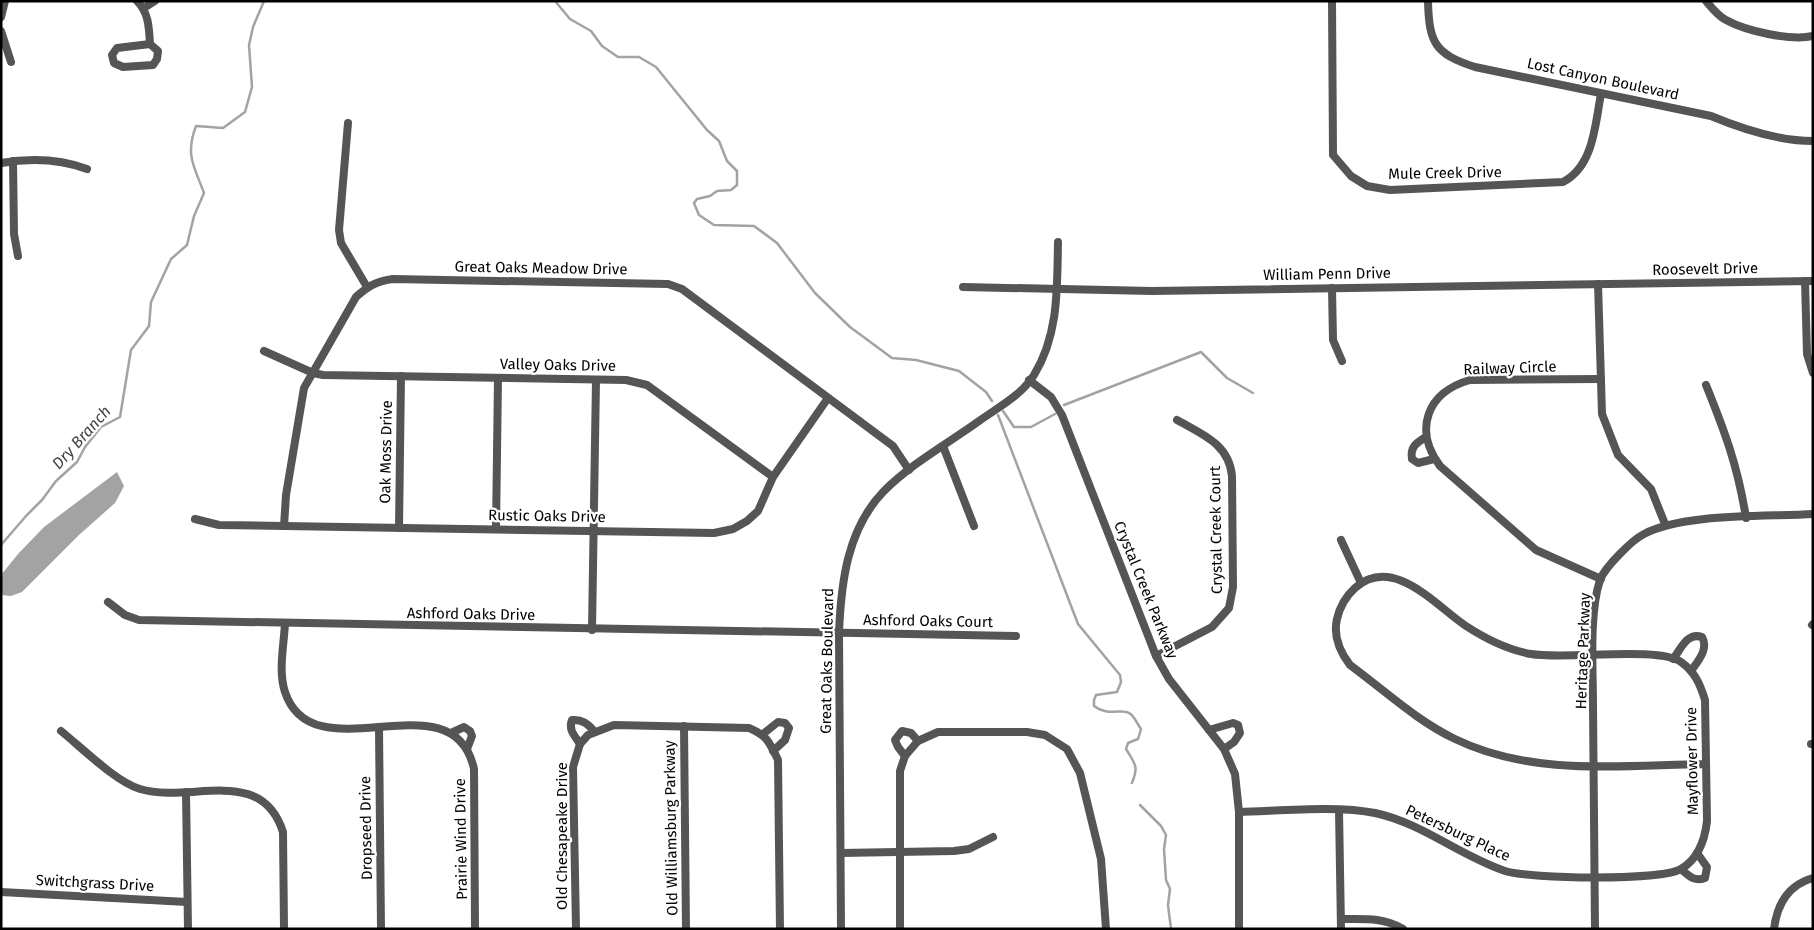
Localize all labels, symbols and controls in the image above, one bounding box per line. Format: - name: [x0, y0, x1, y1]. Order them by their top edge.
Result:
- street label: Lost Canyon Boulevard: [1525, 54, 1681, 104]
- street label: Mule Creek Drive: [1388, 163, 1502, 183]
- street label: Great Oaks Meadow Drive: [454, 257, 628, 279]
- street label: Roosevelt Drive: [1652, 259, 1758, 279]
- street label: William Penn Drive: [1263, 264, 1391, 284]
- street label: Valley Oaks Drive: [500, 355, 616, 375]
- street label: Railway Circle: [1463, 357, 1557, 379]
- street label: Oak Moss Drive: [376, 400, 396, 504]
- water label: Dry Branch: [48, 402, 115, 473]
- street label: Crystal Creek Court: [1206, 465, 1226, 594]
- street label: Rustic Oaks Drive: [488, 506, 606, 526]
- street label: Crystal Creek Parkway: [1110, 519, 1182, 662]
- street label: Great Oaks Boulevard: [817, 588, 837, 734]
- street label: Heritage Parkway: [1572, 592, 1594, 710]
- street label: Ashford Oaks Drive: [407, 604, 535, 624]
- street label: Ashford Oaks Court: [863, 611, 994, 631]
- street label: Mayflower Drive: [1682, 707, 1702, 815]
- street label: Old Williamsburg Parkway: [660, 739, 682, 916]
- street label: Old Chesapeake Drive: [553, 762, 571, 910]
- street label: Dropseed Drive: [356, 776, 376, 880]
- street label: Prairie Wind Drive: [451, 778, 471, 900]
- street label: Petersburg Place: [1403, 801, 1513, 865]
- street label: Switchgrass Drive: [35, 871, 155, 895]

